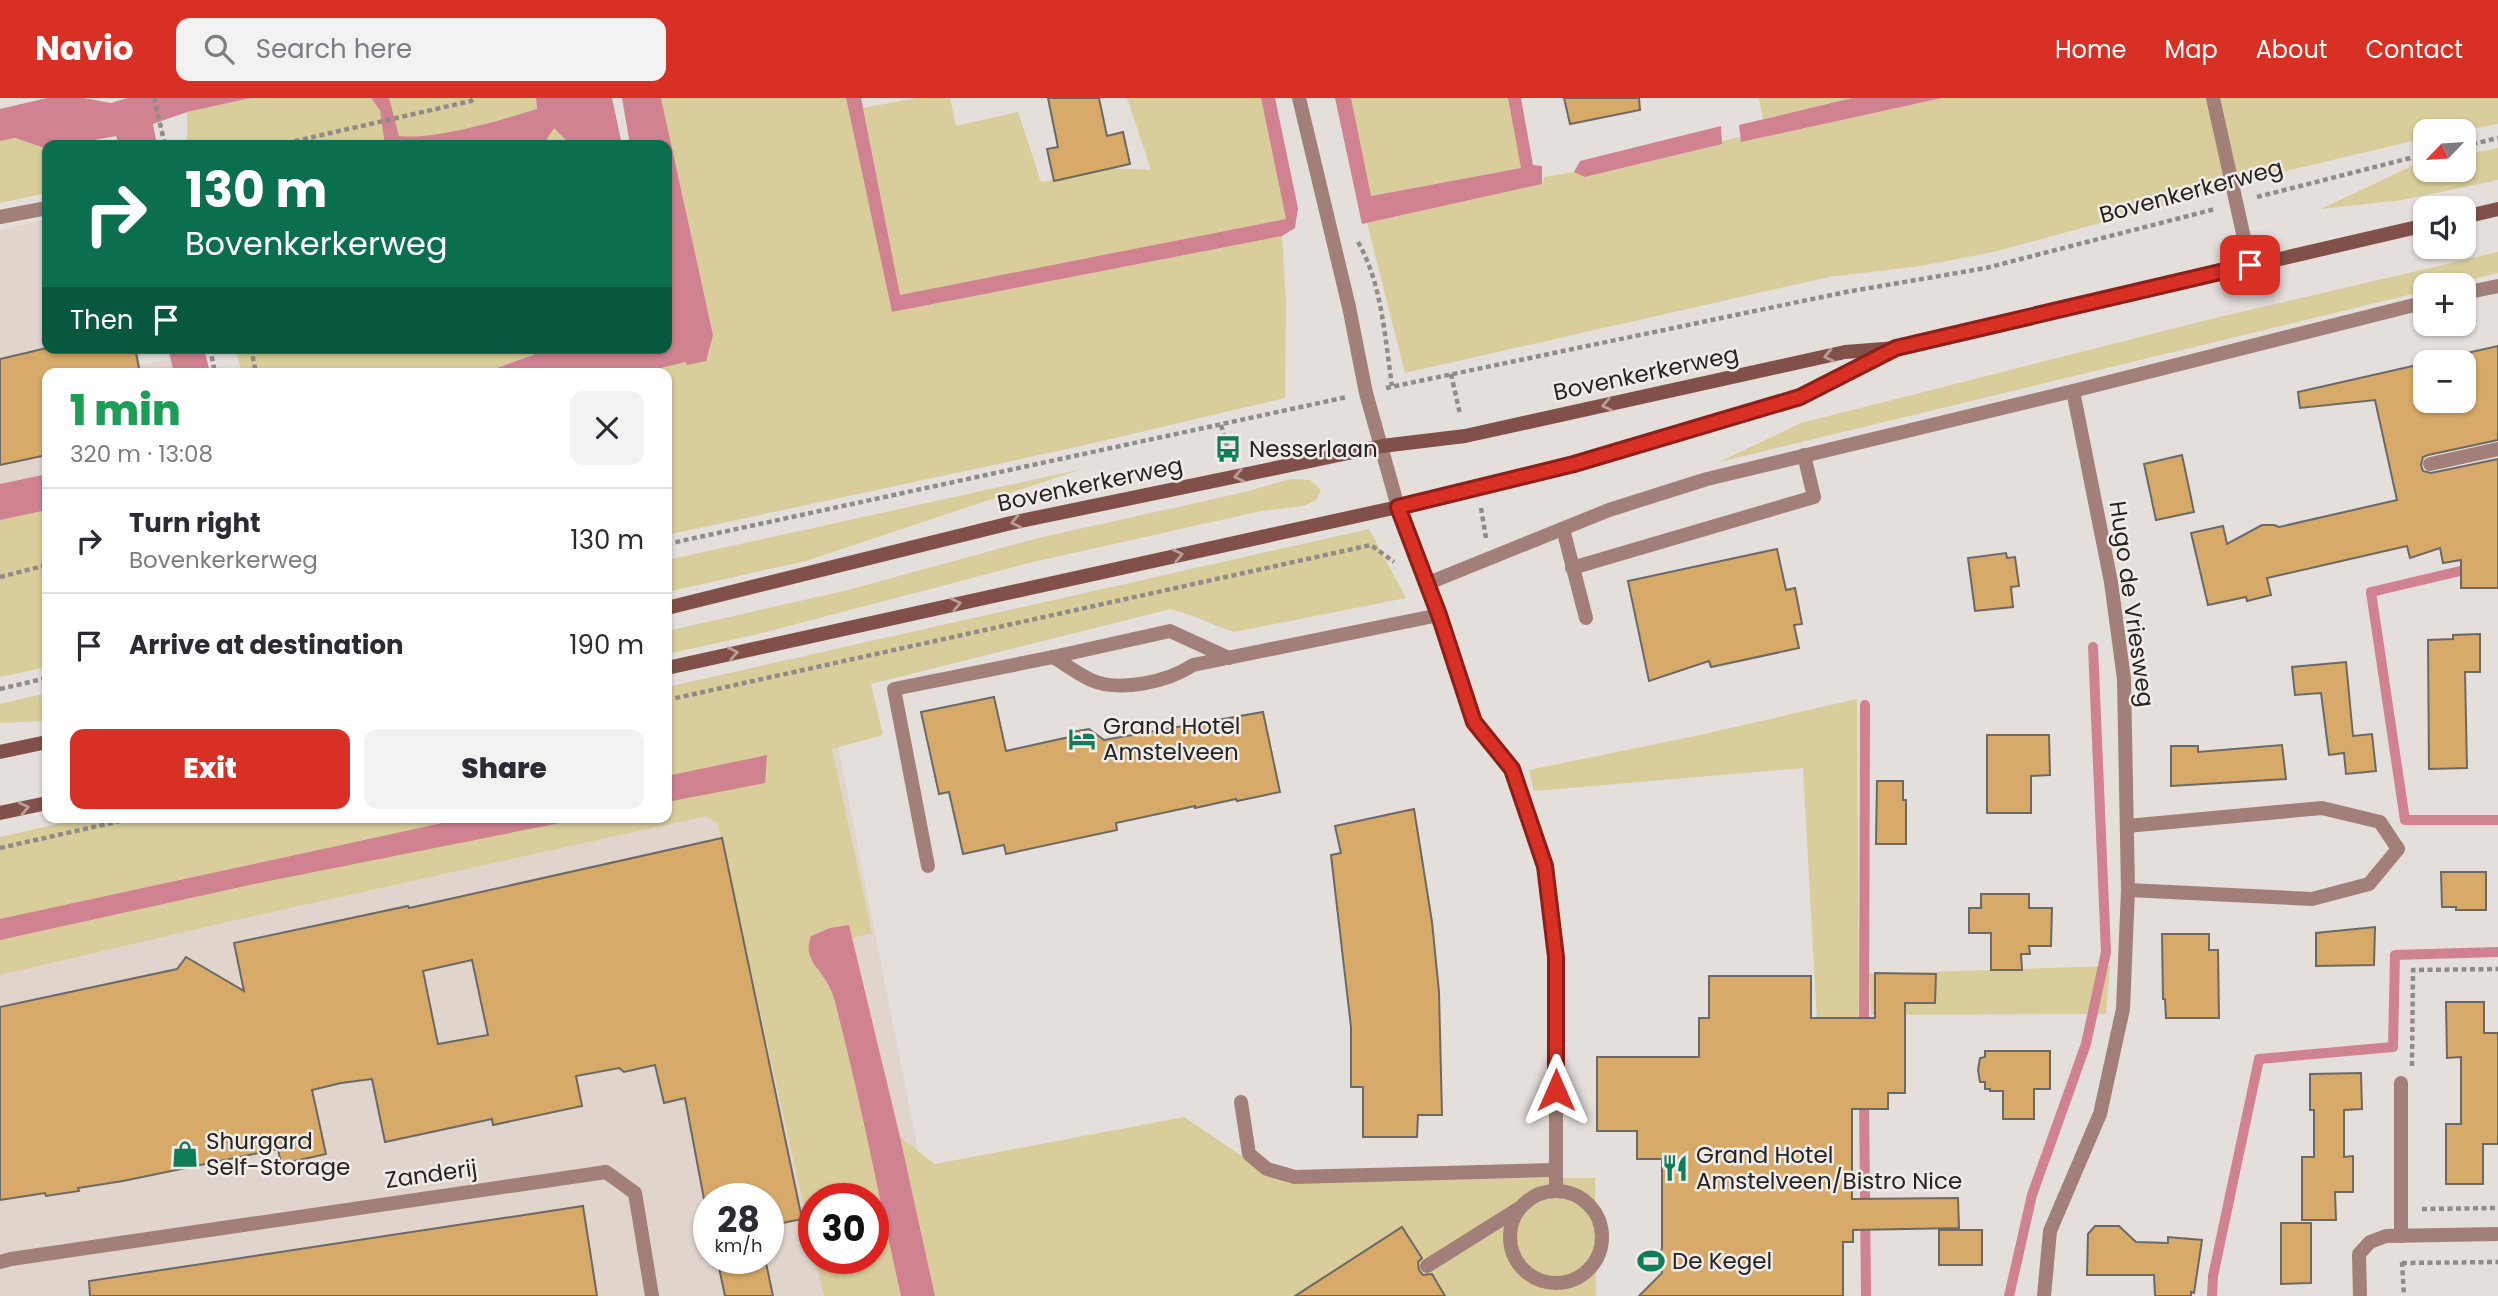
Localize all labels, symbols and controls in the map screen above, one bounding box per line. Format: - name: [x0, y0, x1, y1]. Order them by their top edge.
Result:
- search box: [176, 18, 666, 81]
- text: Navio: [35, 25, 134, 72]
- icon: search: [200, 30, 238, 68]
- text: Search here: [256, 31, 412, 67]
- text: Home: [2055, 33, 2127, 66]
- text: Map: [2165, 33, 2218, 66]
- text: About: [2256, 33, 2327, 66]
- text: Contact: [2365, 33, 2463, 66]
- north arrow: [2413, 119, 2476, 182]
- map controls: [2413, 119, 2476, 413]
- street label: Bovenkerkerweg: [2096, 151, 2286, 231]
- text: 130 m: [185, 156, 327, 224]
- icon: right: [70, 168, 161, 259]
- button: sound: [2413, 196, 2476, 259]
- text: Bovenkerkerweg: [185, 221, 448, 266]
- pin: [2220, 235, 2280, 295]
- icon: arrive: [2231, 246, 2269, 284]
- button: +: [2413, 273, 2476, 336]
- icon: arrive: [147, 301, 185, 339]
- text: Then: [70, 302, 133, 338]
- street label: Bovenkerkerweg: [1550, 338, 1742, 408]
- one-way arrow: [1823, 347, 1835, 362]
- button: −: [2413, 350, 2476, 413]
- text: 1 min: [70, 381, 181, 440]
- button: close: [570, 391, 644, 465]
- one-way arrow: [1601, 396, 1613, 411]
- place label: Nesserlaan: [1249, 433, 1378, 465]
- bus stop icon: Nesserlaan: [1213, 434, 1243, 464]
- text: 320 m · 13:08: [70, 438, 213, 470]
- street label: Bovenkerkerweg: [994, 449, 1186, 519]
- one-way arrow: [1233, 467, 1245, 482]
- street label: Hugo de Vriesweg: [2102, 499, 2162, 709]
- text: Turn right: [129, 505, 261, 541]
- one-way arrow: [1010, 513, 1022, 528]
- icon: right: [70, 522, 108, 560]
- text: 130 m: [570, 522, 644, 558]
- text: Bovenkerkerweg: [129, 544, 318, 576]
- one-way arrow: [1172, 549, 1184, 564]
- one-way arrow: [950, 598, 962, 613]
- icon: arrive: [70, 627, 108, 665]
- text: Arrive at destination: [129, 627, 404, 663]
- text: 190 m: [569, 627, 644, 663]
- one-way arrow: [727, 647, 739, 662]
- place label: Grand Hotel Amstelveen: [1103, 710, 1240, 768]
- hotel icon: Grand Hotel Amstelveen: [1067, 724, 1097, 754]
- button: Exit: [70, 729, 350, 809]
- button: Share: [364, 729, 644, 809]
- one-way arrow: [18, 802, 30, 817]
- position arrow: [1519, 1053, 1593, 1127]
- place label: Shurgard Self-Storage: [206, 1125, 350, 1183]
- shop icon: Shurgard Self-Storage: [170, 1139, 200, 1169]
- place label: Grand Hotel Amstelveen/Bistro Nice: [1696, 1139, 1962, 1197]
- street label: Zanderij: [383, 1152, 479, 1196]
- restaurant icon: Grand Hotel Amstelveen/Bistro Nice: [1660, 1153, 1690, 1183]
- speed limit sign: 30: [798, 1183, 889, 1274]
- text: 28: [717, 1195, 760, 1244]
- text: km/h: [715, 1233, 762, 1258]
- place label: De Kegel: [1672, 1245, 1772, 1277]
- sports icon: De Kegel: [1636, 1246, 1666, 1276]

